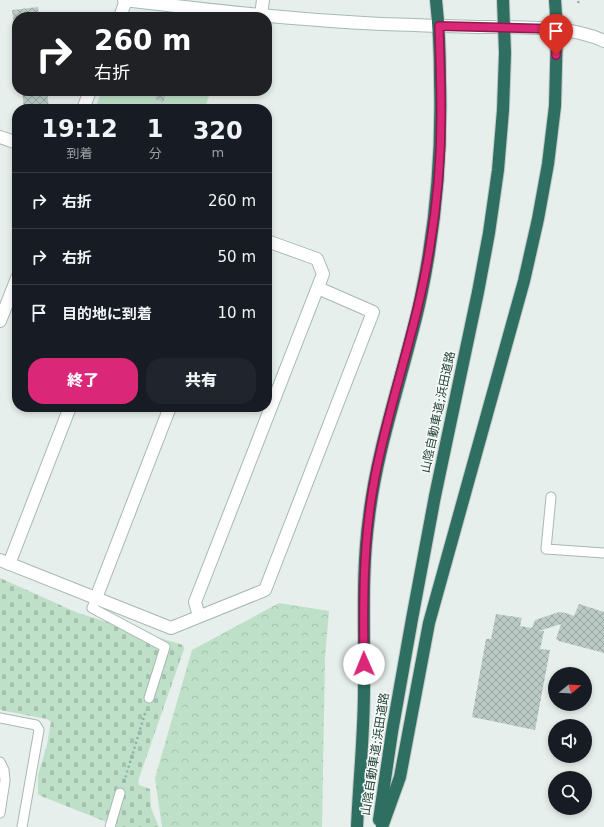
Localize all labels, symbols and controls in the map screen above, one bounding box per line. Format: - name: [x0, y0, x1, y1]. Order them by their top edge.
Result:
- pin: [539, 14, 573, 55]
- icon: arrive: [545, 20, 567, 42]
- text: 260 m: [94, 24, 191, 57]
- icon: right: [28, 28, 80, 80]
- text: 右折: [94, 62, 130, 83]
- text: 19:12: [41, 115, 118, 143]
- text: 1: [147, 115, 163, 143]
- text: 320: [193, 117, 243, 145]
- text: m: [211, 145, 224, 160]
- text: 到着: [66, 146, 92, 161]
- text: 分: [149, 146, 162, 161]
- icon: right: [28, 190, 50, 212]
- text: 260 m: [208, 192, 256, 210]
- text: 右折: [62, 193, 92, 211]
- icon: right: [28, 246, 50, 268]
- text: 50 m: [218, 248, 256, 266]
- text: 右折: [62, 249, 92, 267]
- icon: arrive: [28, 302, 50, 324]
- text: 10 m: [218, 304, 256, 322]
- text: 目的地に到着: [62, 305, 152, 323]
- street label: 山陰自動車道;浜田道路: [418, 350, 458, 474]
- button: 終了: [28, 358, 138, 404]
- button: 共有: [146, 358, 256, 404]
- position arrow: [343, 643, 385, 685]
- north arrow: [548, 667, 592, 711]
- map controls: [548, 667, 592, 815]
- street label: 山陰自動車道;浜田道路: [358, 692, 392, 816]
- button: sound: [548, 719, 592, 763]
- button: search: [548, 771, 592, 815]

